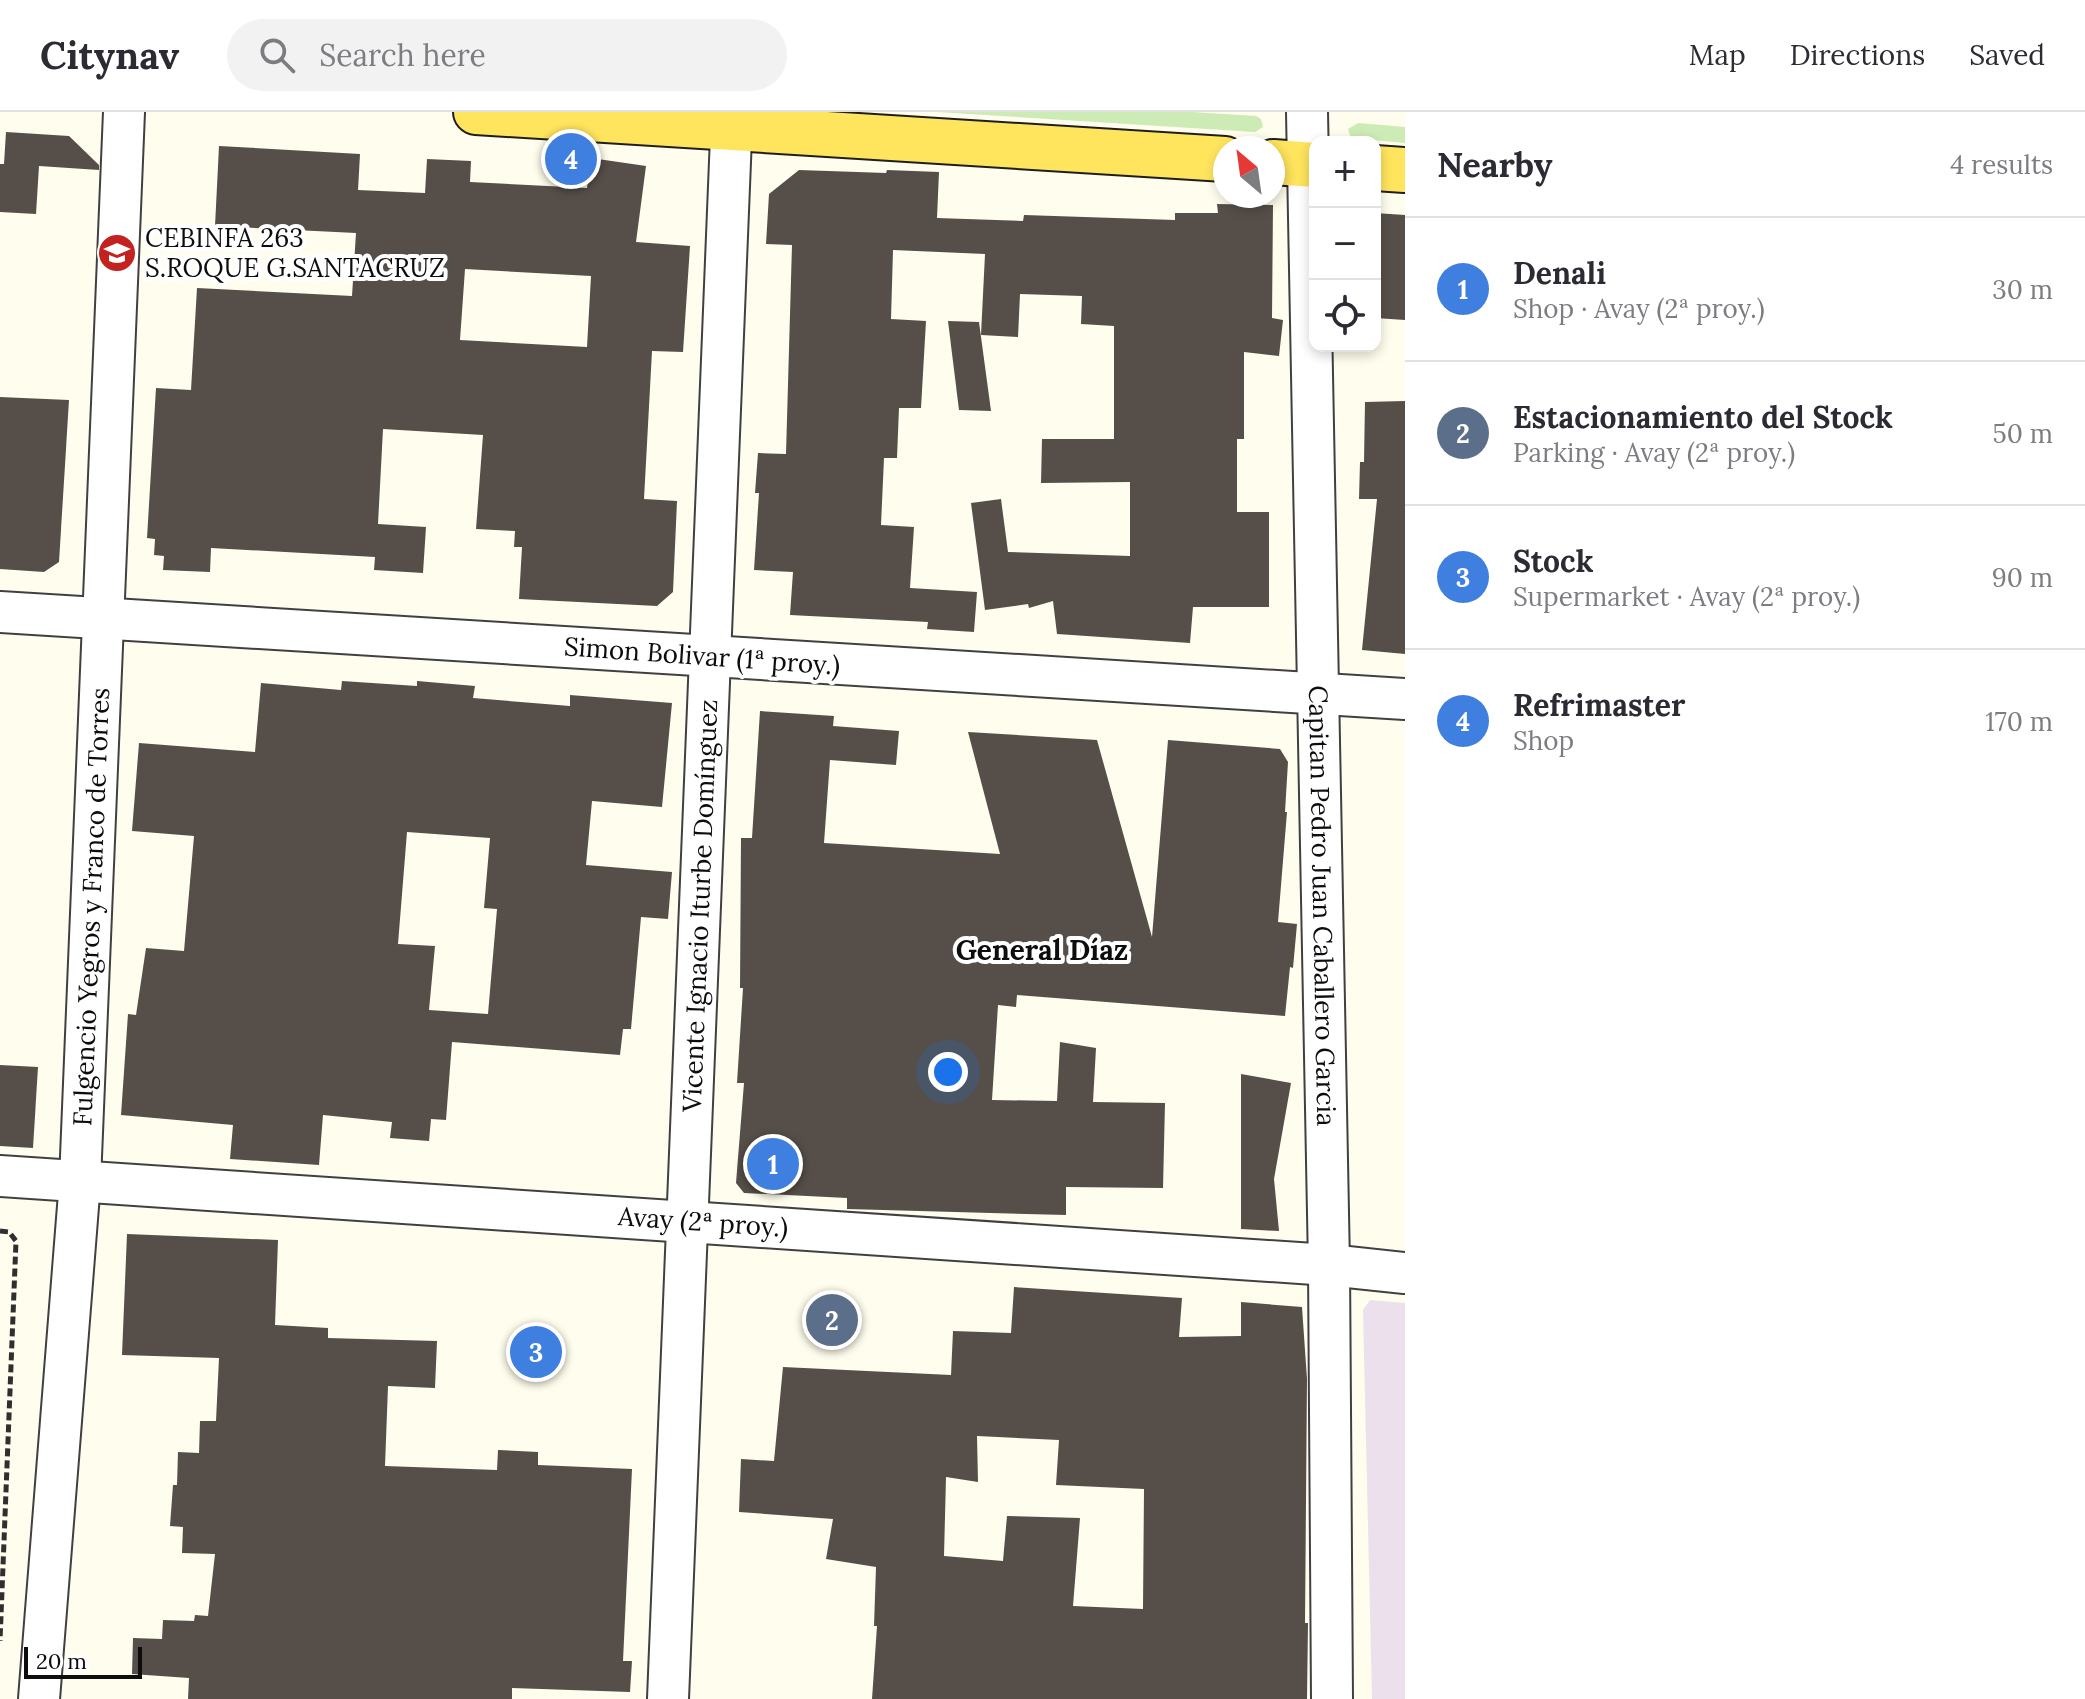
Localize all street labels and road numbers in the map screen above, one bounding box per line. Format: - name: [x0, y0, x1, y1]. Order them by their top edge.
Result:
- street label: Simon Bolivar (1ª proy.): [563, 629, 841, 683]
- street label: Capitan Pedro Juan Caballero Garcia: [1302, 685, 1343, 1127]
- street label: Fulgencio Yegros y Franco de Torres: [65, 687, 116, 1127]
- street label: Vicente Ignacio Iturbe Domínguez: [675, 699, 724, 1114]
- street label: Avay (2ª proy.): [616, 1199, 789, 1245]

